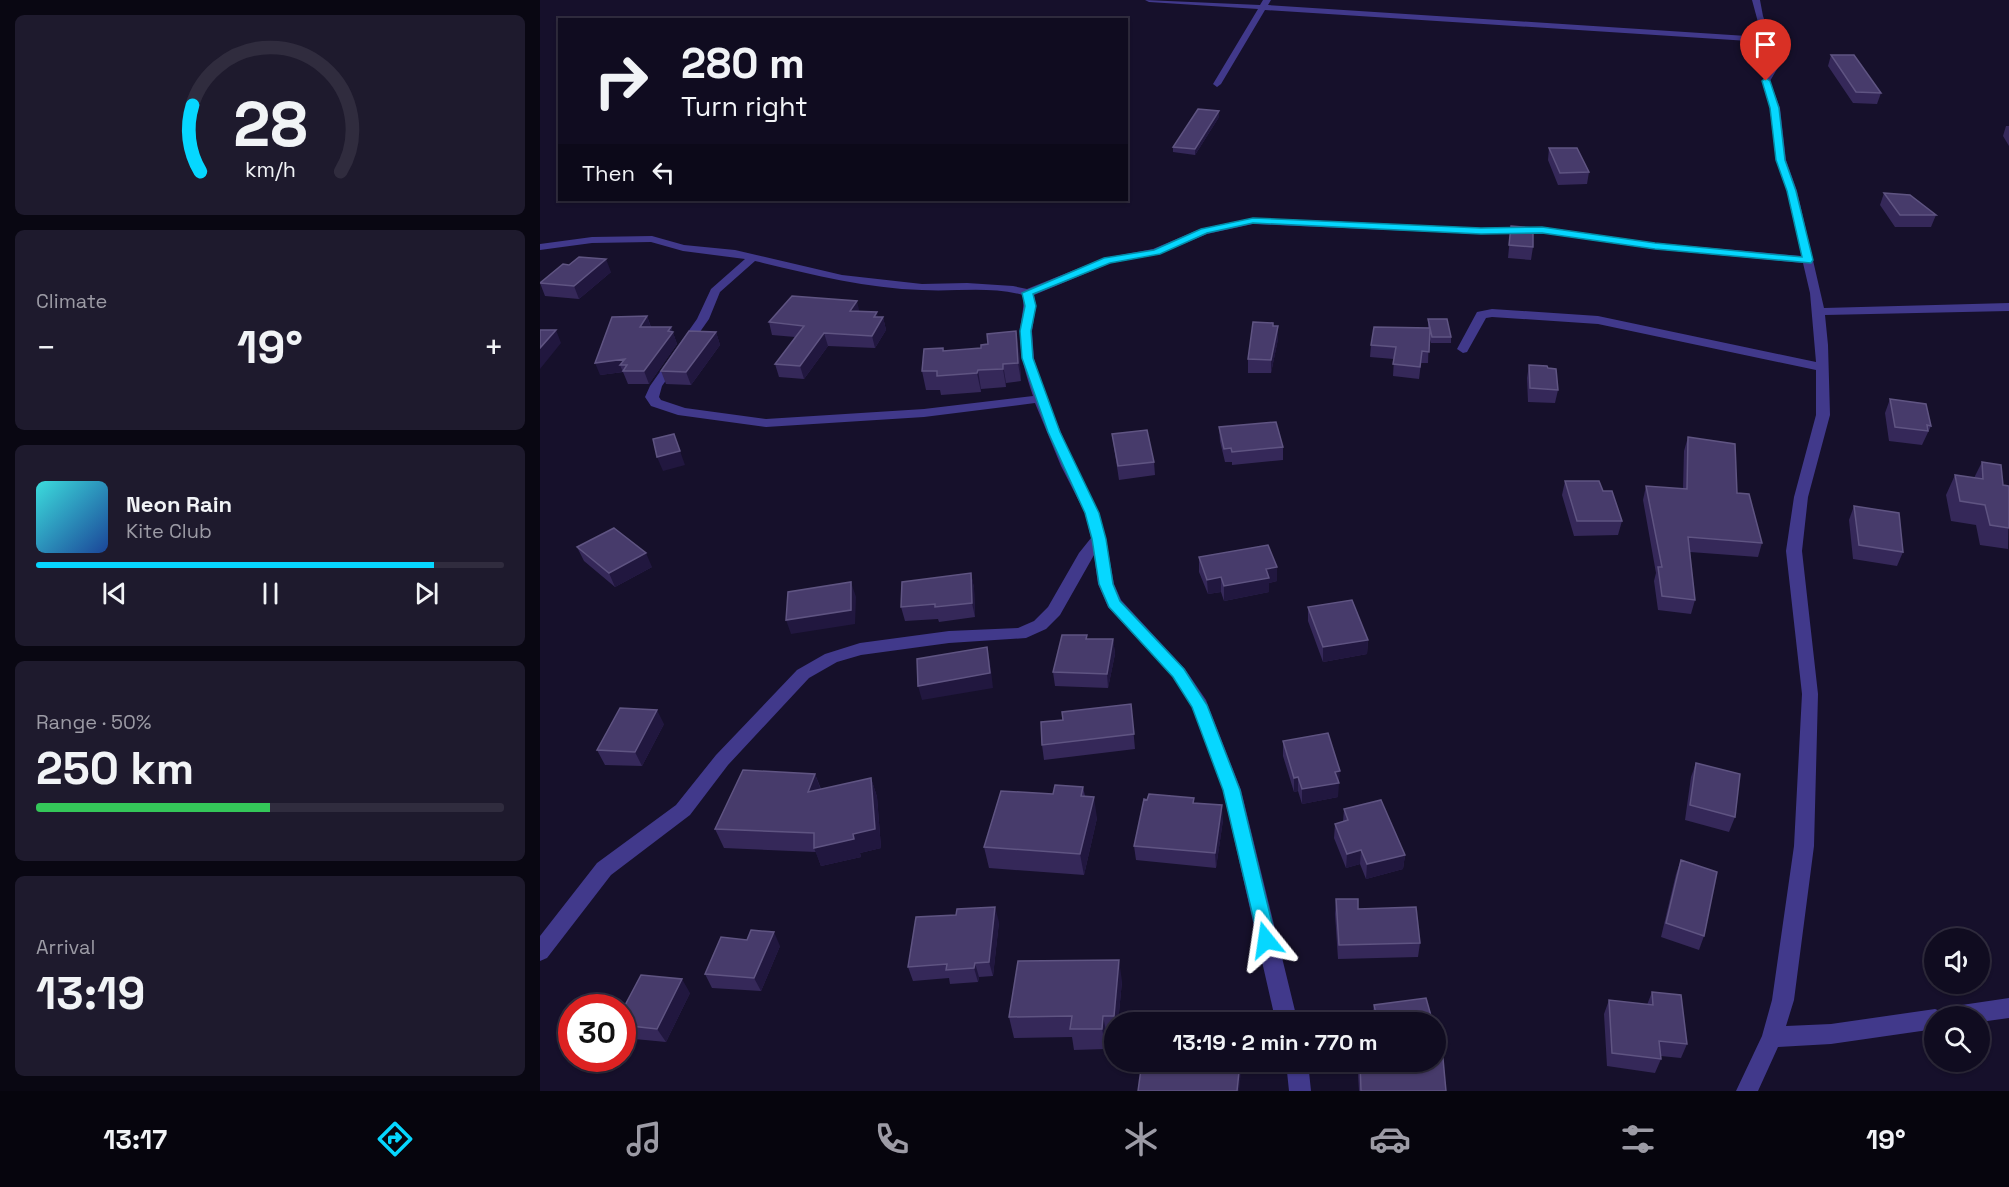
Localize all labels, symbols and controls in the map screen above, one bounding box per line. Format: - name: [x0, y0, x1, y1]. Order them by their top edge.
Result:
- pin: [1740, 19, 1791, 81]
- icon: arrive: [1749, 28, 1782, 61]
- text: 280 m: [681, 37, 805, 90]
- icon: right: [582, 42, 660, 120]
- text: 28: [233, 85, 307, 164]
- text: Turn right: [681, 89, 808, 124]
- text: km/h: [244, 156, 296, 183]
- icon: left: [647, 156, 680, 189]
- text: Then: [582, 159, 635, 187]
- text: Climate: [36, 288, 107, 314]
- text: 19°: [237, 319, 303, 376]
- text: −: [36, 327, 56, 369]
- text: +: [484, 327, 504, 369]
- text: Neon Rain: [126, 490, 232, 518]
- text: Kite Club: [126, 518, 212, 544]
- icon: previous: [98, 577, 131, 610]
- icon: pause: [254, 577, 287, 610]
- icon: next: [410, 577, 443, 610]
- text: Range · 50%: [36, 709, 151, 735]
- text: 250 km: [36, 740, 194, 797]
- position arrow: [1234, 908, 1298, 972]
- map controls: [1924, 928, 1990, 1072]
- button: sound: [1924, 928, 1990, 994]
- text: Arrival: [36, 934, 95, 960]
- text: 13:19: [36, 965, 145, 1022]
- speed limit sign: 30: [558, 994, 636, 1072]
- button: search: [1924, 1006, 1990, 1072]
- text: 13:19 · 2 min · 770 m: [1172, 1028, 1378, 1056]
- icon: directions: [374, 1118, 416, 1160]
- icon: music: [623, 1118, 665, 1160]
- icon: phone: [871, 1118, 913, 1160]
- icon: climate: [1120, 1118, 1162, 1160]
- icon: car: [1369, 1118, 1411, 1160]
- icon: filters: [1617, 1118, 1659, 1160]
- text: 13:17: [103, 1122, 167, 1157]
- text: 19°: [1866, 1122, 1906, 1157]

